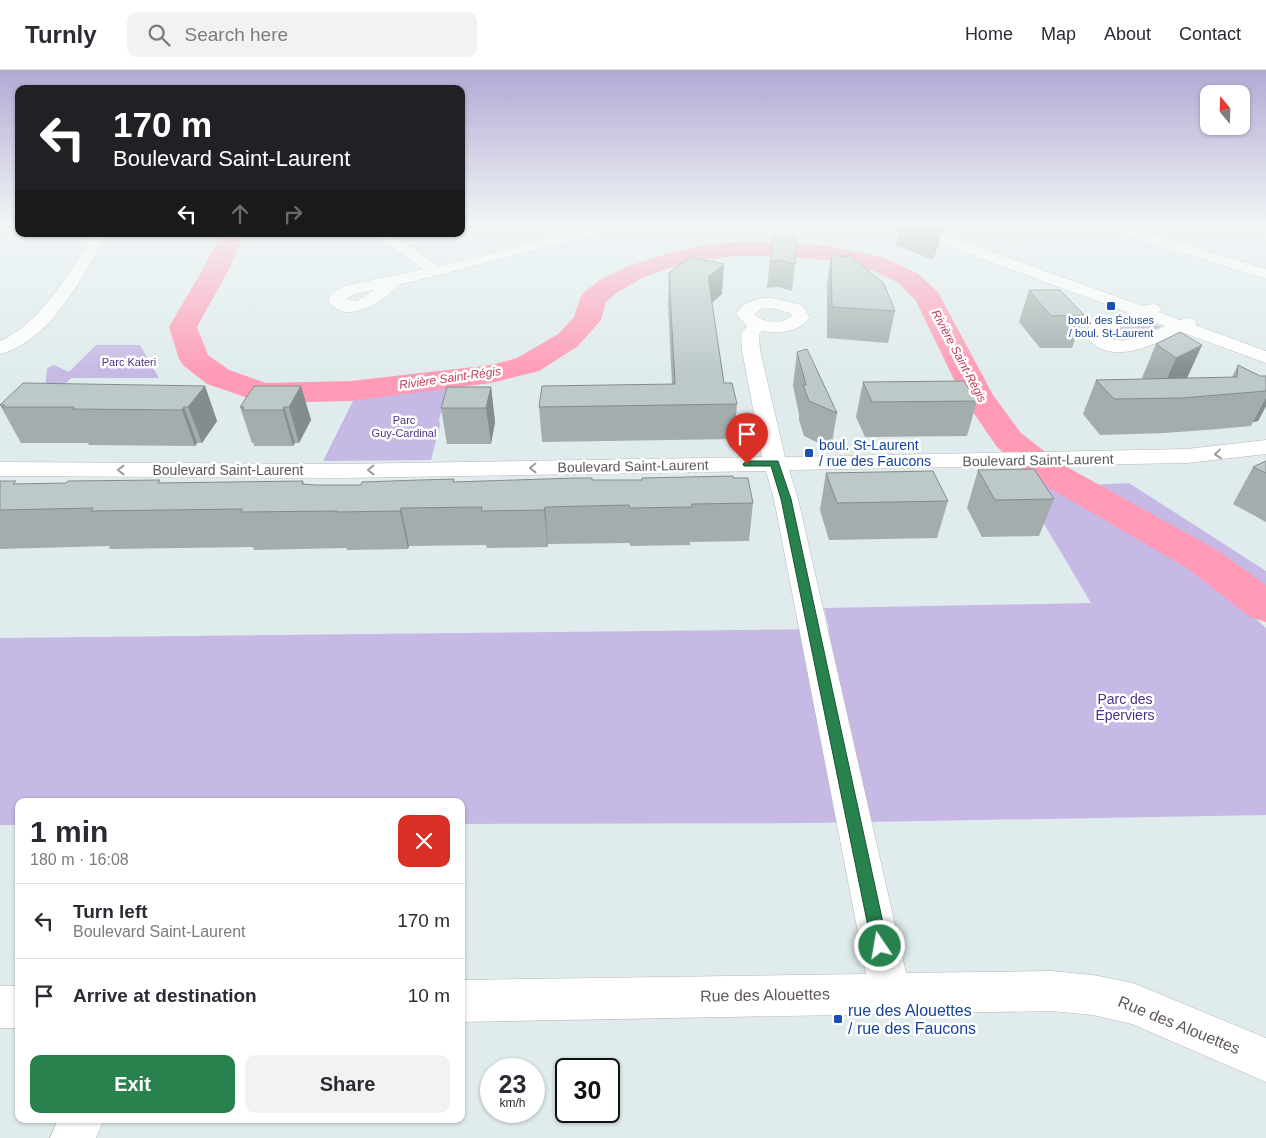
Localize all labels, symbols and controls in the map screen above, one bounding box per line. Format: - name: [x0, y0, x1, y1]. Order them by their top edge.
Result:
- search box: [127, 12, 477, 57]
- text: Turnly: [25, 21, 97, 48]
- icon: search: [145, 21, 173, 49]
- text: Search here: [185, 24, 288, 45]
- text: Home: [965, 24, 1013, 44]
- text: Map: [1041, 24, 1076, 44]
- text: About: [1104, 24, 1151, 44]
- text: Contact: [1179, 24, 1241, 44]
- north arrow: [1200, 85, 1250, 135]
- map controls: [1200, 85, 1250, 135]
- icon: left: [30, 105, 95, 170]
- text: 170 m: [113, 105, 212, 144]
- text: Boulevard Saint-Laurent: [113, 146, 350, 171]
- icon: left: [173, 200, 201, 228]
- icon: ahead: [226, 200, 254, 228]
- icon: right: [279, 200, 307, 228]
- marker: boul. des Écluses / boul. St-Laurent: [1105, 300, 1117, 312]
- water label: Rivière Saint-Régis: [929, 307, 989, 405]
- place label: boul. des Écluses / boul. St-Laurent: [1068, 314, 1155, 339]
- park label: Parc Kateri: [102, 356, 156, 368]
- water label: Rivière Saint-Régis: [398, 364, 502, 392]
- pin: [726, 413, 768, 464]
- park label: Parc Guy-Cardinal: [372, 414, 436, 439]
- icon: arrive: [733, 420, 761, 448]
- place label: boul. St-Laurent / rue des Faucons: [819, 437, 931, 469]
- marker: boul. St-Laurent / rue des Faucons: [803, 447, 815, 459]
- one-way arrow: [1213, 448, 1221, 459]
- street label: Boulevard Saint-Laurent: [962, 451, 1114, 469]
- street label: Boulevard Saint-Laurent: [557, 457, 709, 475]
- street label: Boulevard Saint-Laurent: [153, 462, 304, 478]
- one-way arrow: [529, 463, 536, 473]
- one-way arrow: [116, 465, 124, 475]
- one-way arrow: [366, 465, 374, 475]
- park label: Parc des Éperviers: [1095, 691, 1155, 723]
- text: 1 min: [30, 815, 108, 848]
- button: close: [398, 815, 450, 867]
- text: 180 m · 16:08: [30, 851, 129, 868]
- text: Turn left: [73, 901, 148, 922]
- icon: left: [30, 907, 58, 935]
- text: 170 m: [397, 910, 450, 931]
- position arrow: [853, 919, 905, 971]
- text: Boulevard Saint-Laurent: [73, 923, 246, 940]
- icon: arrive: [30, 982, 58, 1010]
- text: Arrive at destination: [73, 985, 257, 1006]
- text: 10 m: [408, 985, 450, 1006]
- street label: Rue des Alouettes: [700, 985, 830, 1005]
- street label: Rue des Alouettes: [1116, 993, 1242, 1057]
- place label: rue des Alouettes / rue des Faucons: [848, 1002, 976, 1037]
- marker: rue des Alouettes / rue des Faucons: [832, 1013, 844, 1025]
- button: Exit: [30, 1055, 235, 1113]
- button: Share: [245, 1055, 450, 1113]
- speed limit sign: 30: [555, 1058, 620, 1123]
- text: 23: [499, 1070, 526, 1098]
- text: km/h: [499, 1096, 526, 1110]

